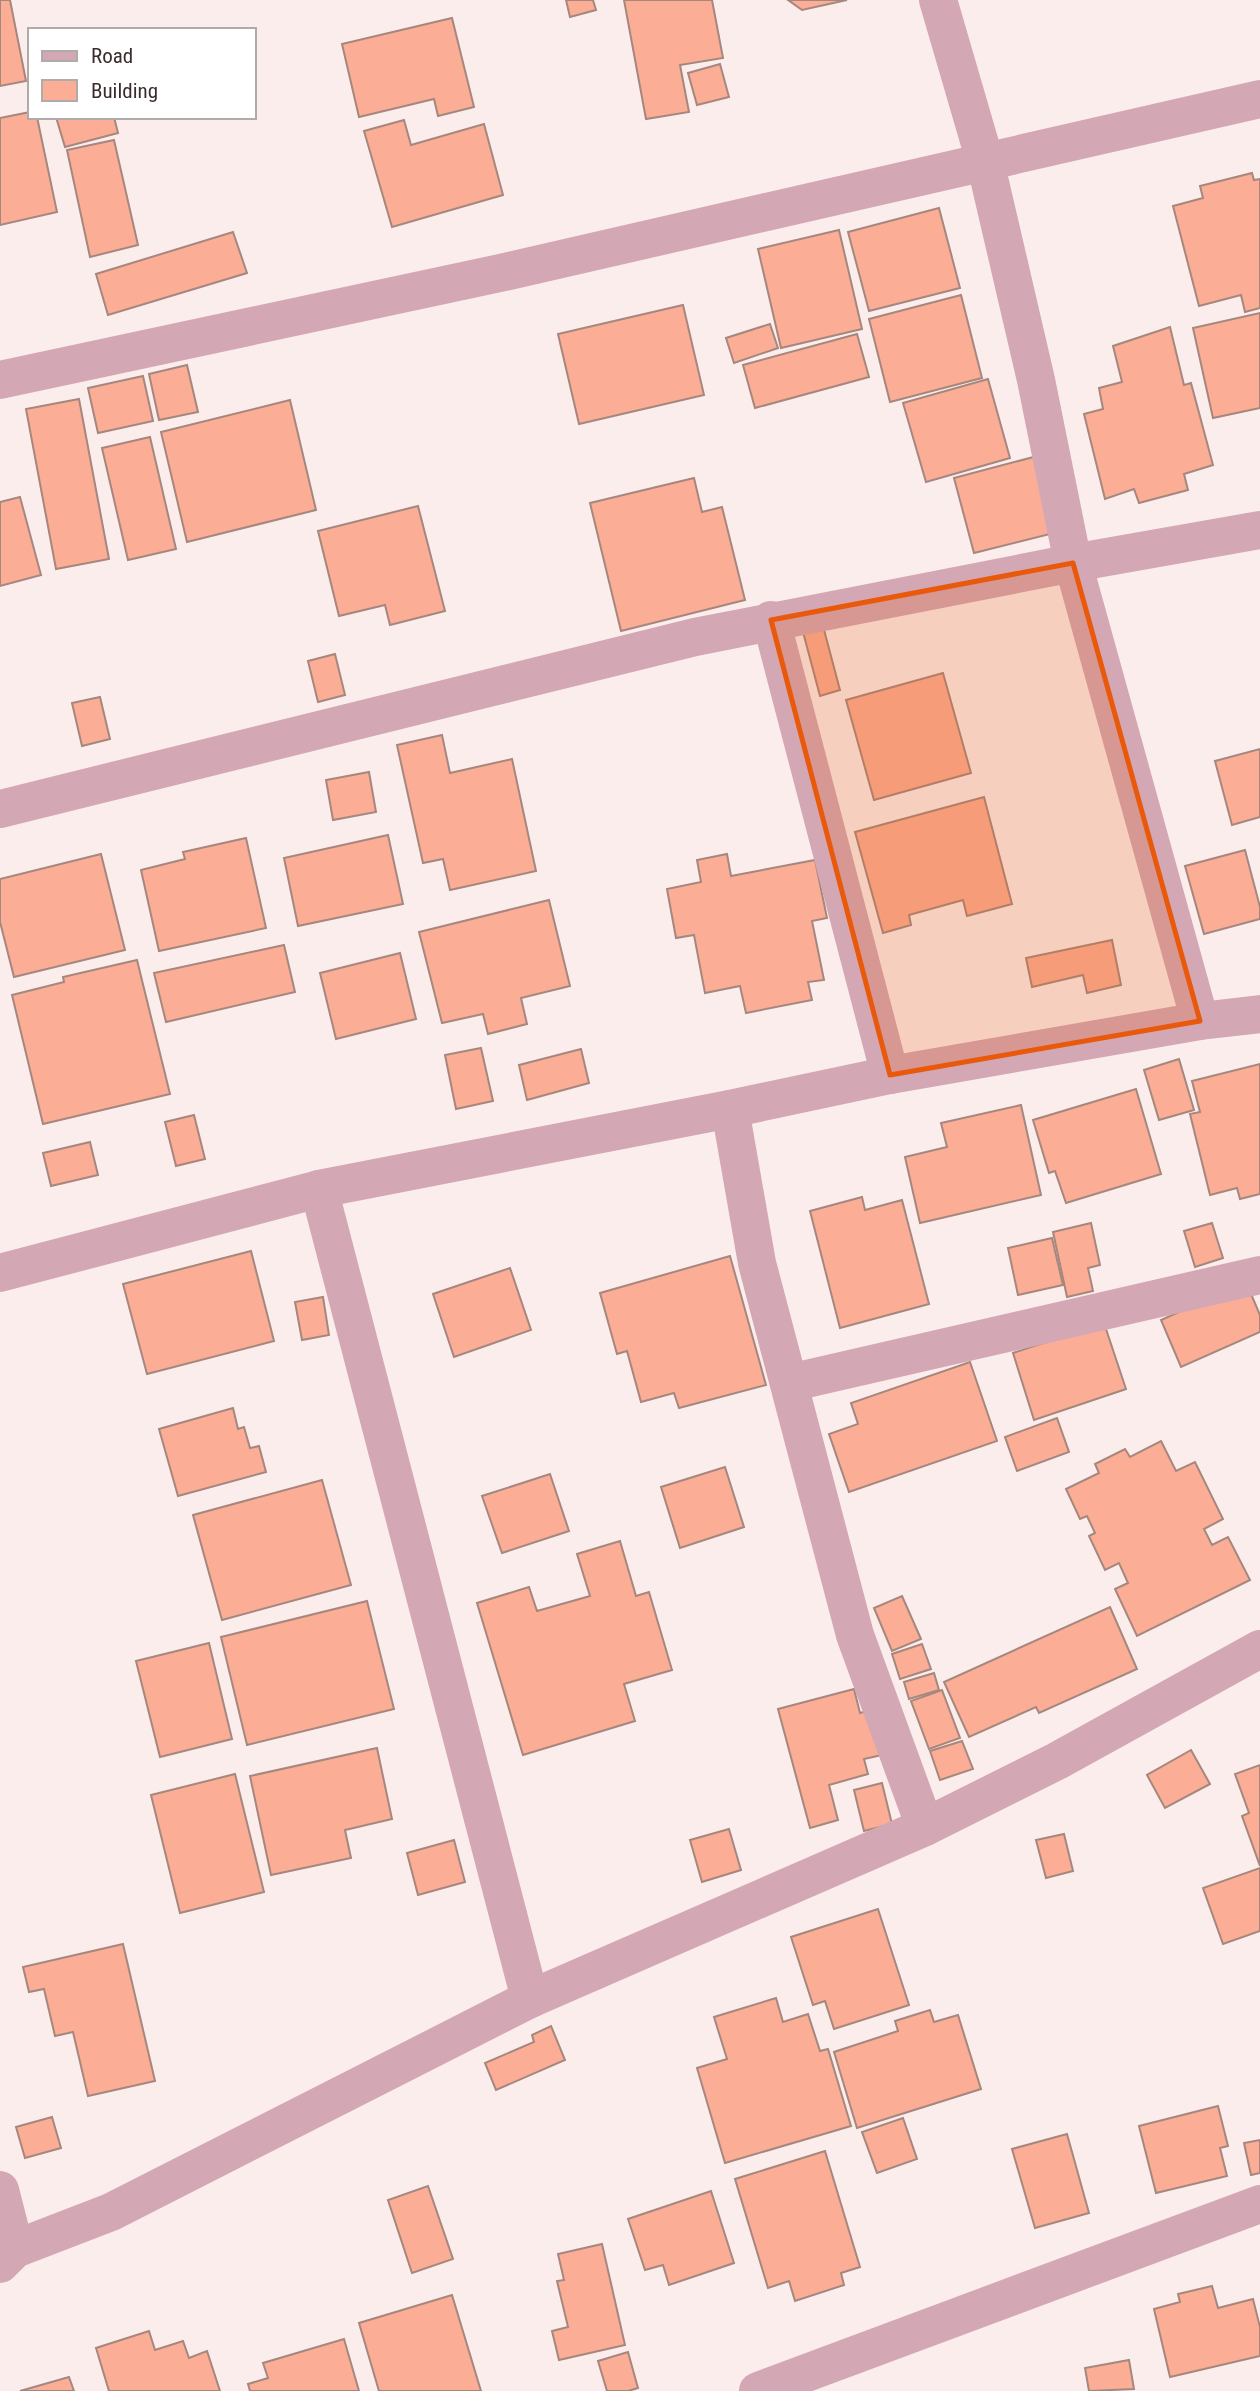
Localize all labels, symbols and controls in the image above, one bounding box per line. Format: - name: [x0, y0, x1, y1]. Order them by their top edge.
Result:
- legend: [28, 28, 256, 119]
- text: Road: [91, 44, 133, 68]
- text: Building: [91, 79, 158, 103]

